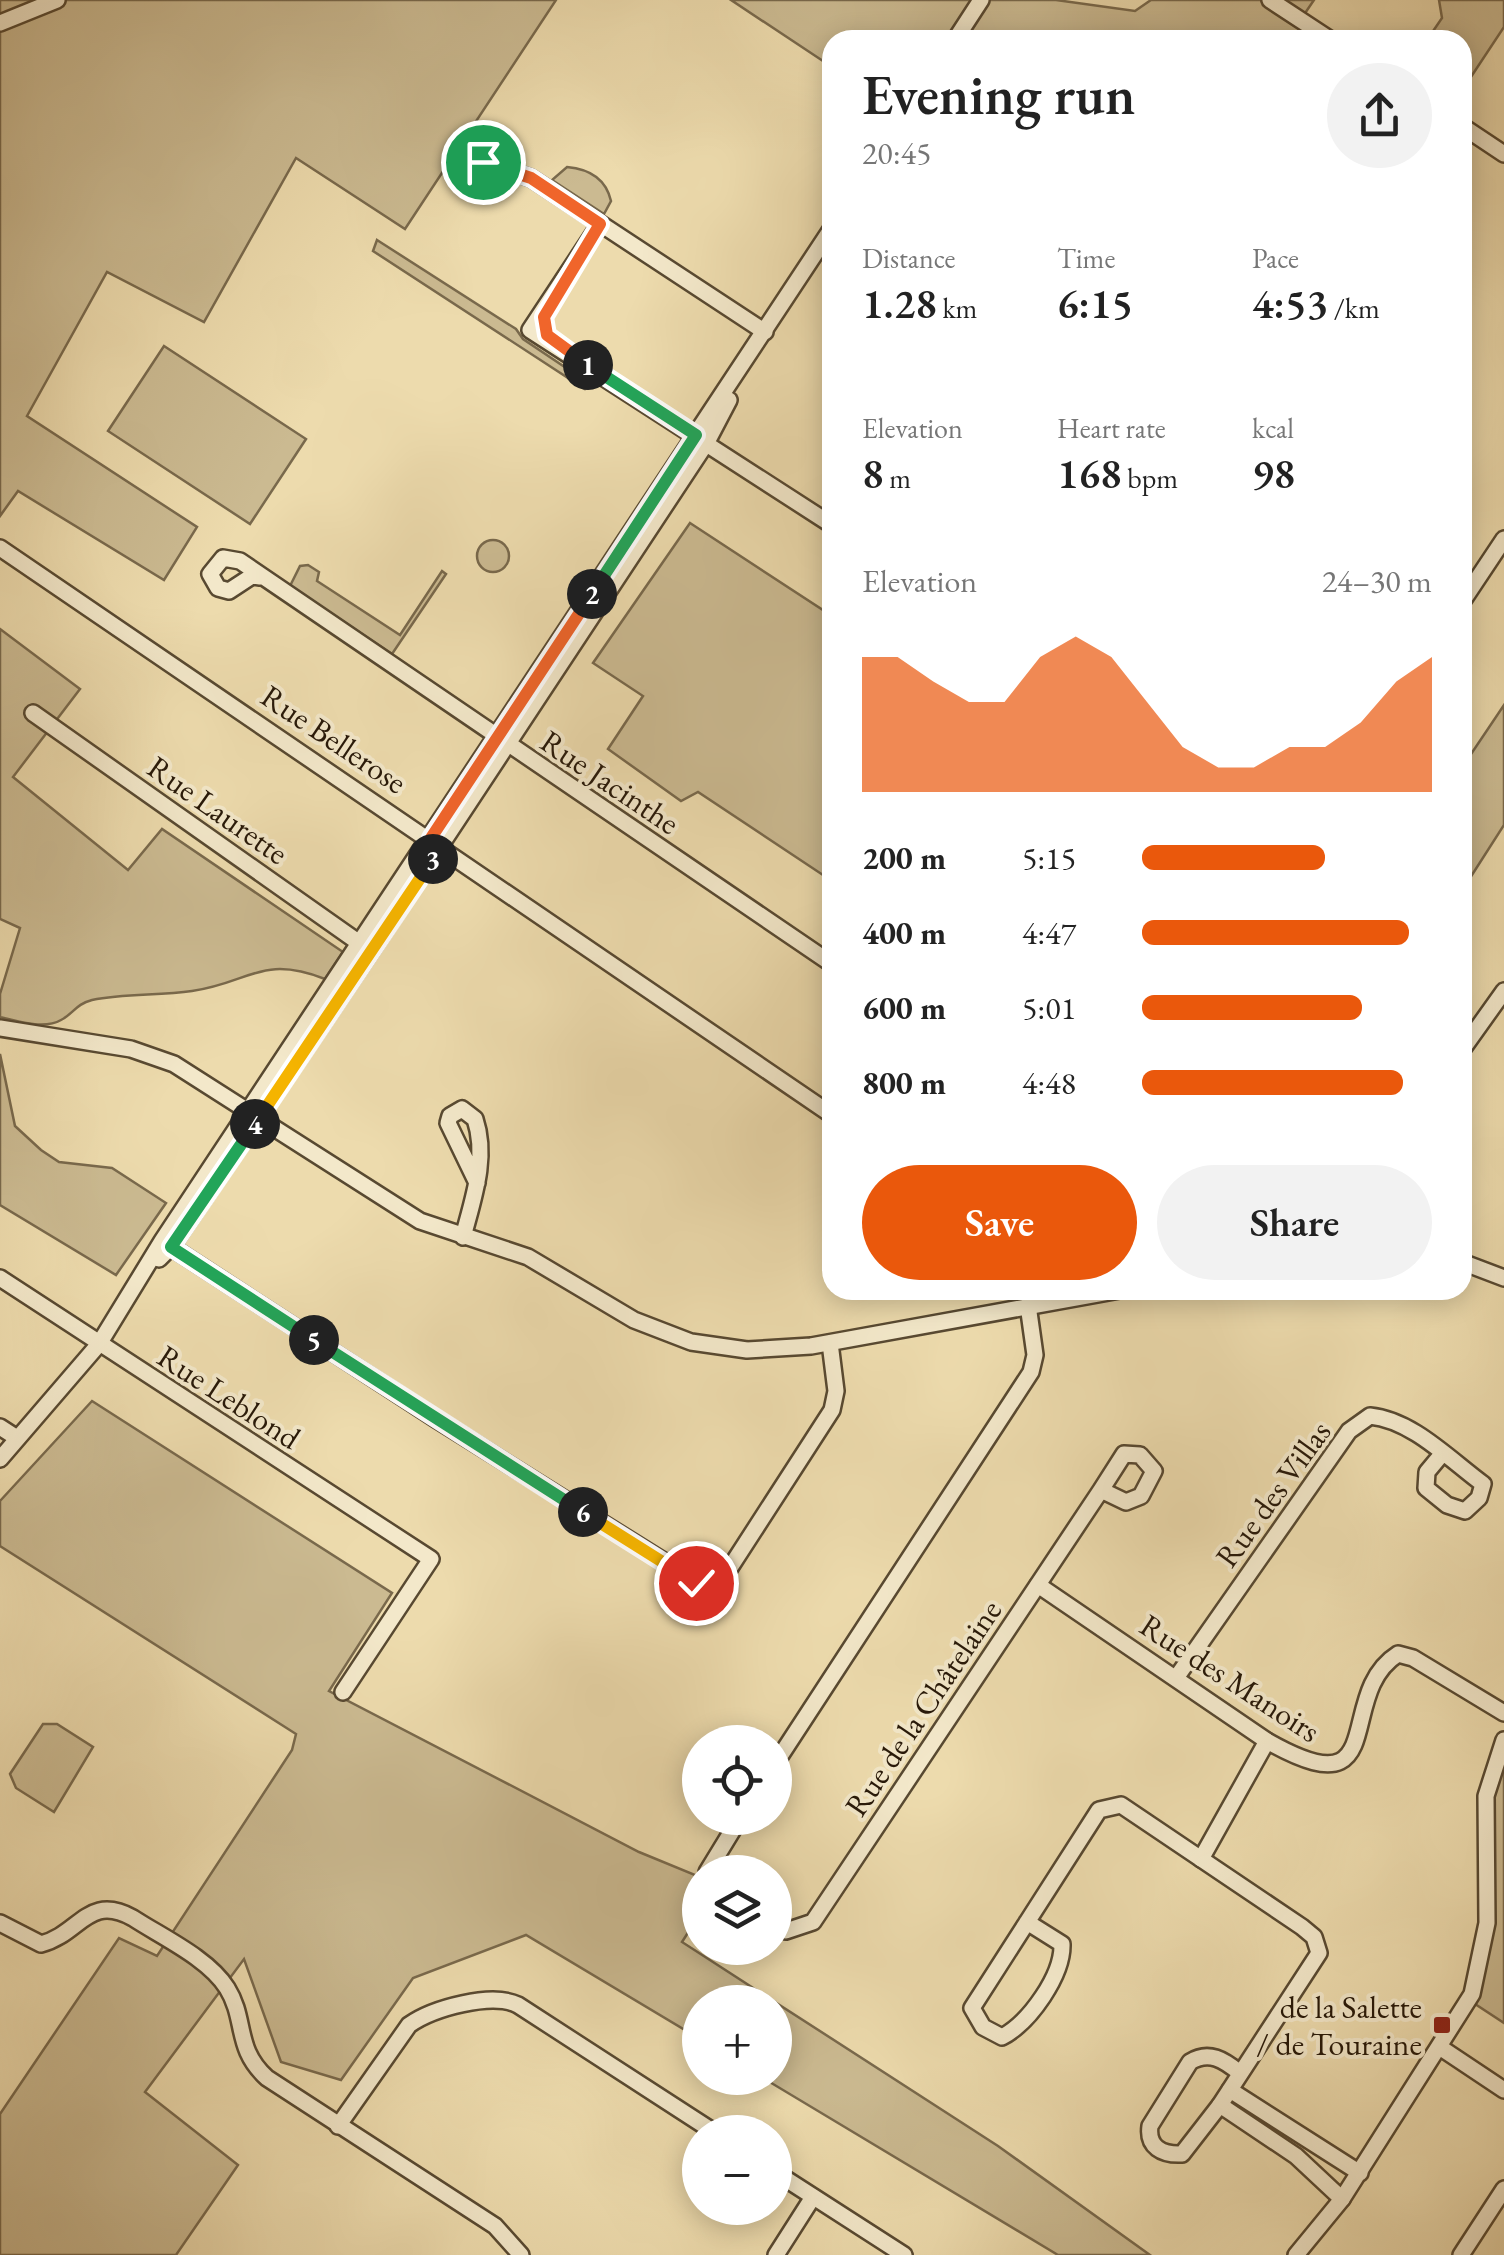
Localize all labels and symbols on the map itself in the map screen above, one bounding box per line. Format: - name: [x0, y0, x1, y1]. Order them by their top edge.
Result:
- pin: [441, 120, 526, 205]
- pin: 1: [563, 340, 613, 390]
- pin: 2: [567, 569, 617, 619]
- street label: Rue Bellerose: [253, 675, 415, 803]
- street label: Rue Jacinthe: [532, 720, 688, 844]
- street label: Rue Laurette: [139, 746, 297, 874]
- pin: 3: [408, 834, 458, 884]
- pin: 4: [230, 1099, 280, 1149]
- pin: 5: [289, 1315, 339, 1365]
- street label: Rue Leblond: [149, 1335, 309, 1459]
- street label: Rue des Villas: [1206, 1412, 1340, 1576]
- pin: 6: [558, 1487, 608, 1537]
- pin: [654, 1541, 739, 1626]
- street label: Rue de la Châtelaine: [835, 1592, 1011, 1824]
- street label: Rue des Manoirs: [1132, 1604, 1328, 1752]
- place label: de la Salette / de Touraine: [1256, 1986, 1422, 2065]
- marker: de la Salette / de Touraine: [1431, 2014, 1453, 2036]

